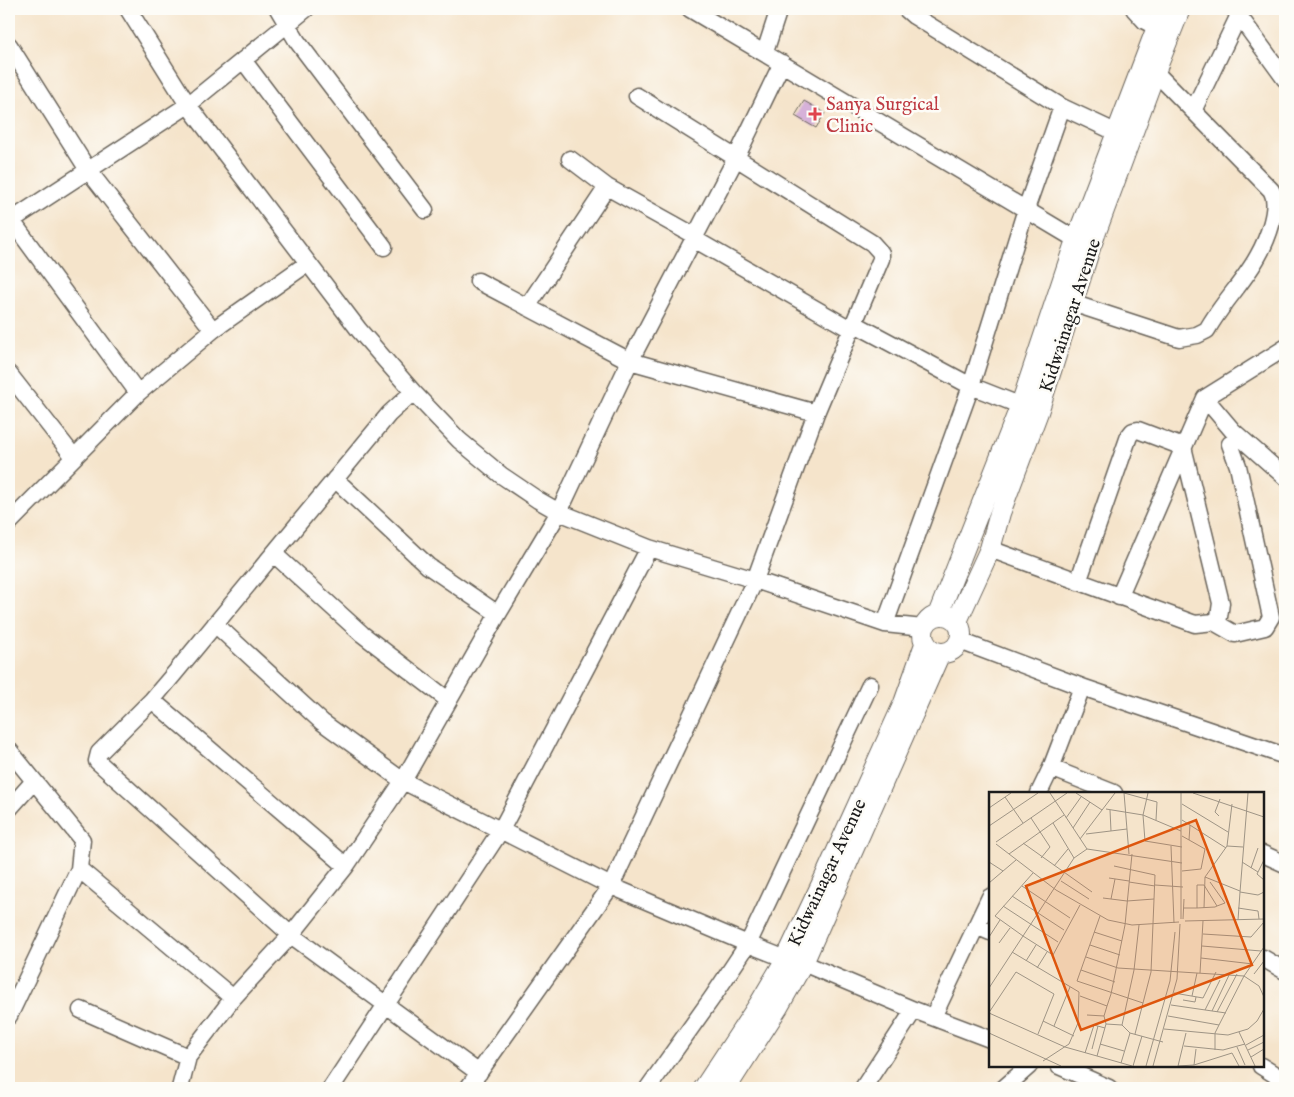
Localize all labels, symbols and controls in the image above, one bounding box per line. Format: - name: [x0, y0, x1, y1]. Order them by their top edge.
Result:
- place label: Sanya Surgical Clinic: [826, 93, 940, 139]
- marker: Sanya Surgical Clinic: [808, 107, 822, 121]
- street label: Kidwainagar Avenue: [1035, 235, 1107, 396]
- inset map: [989, 792, 1264, 1067]
- street label: Kidwainagar Avenue: [783, 795, 873, 951]

